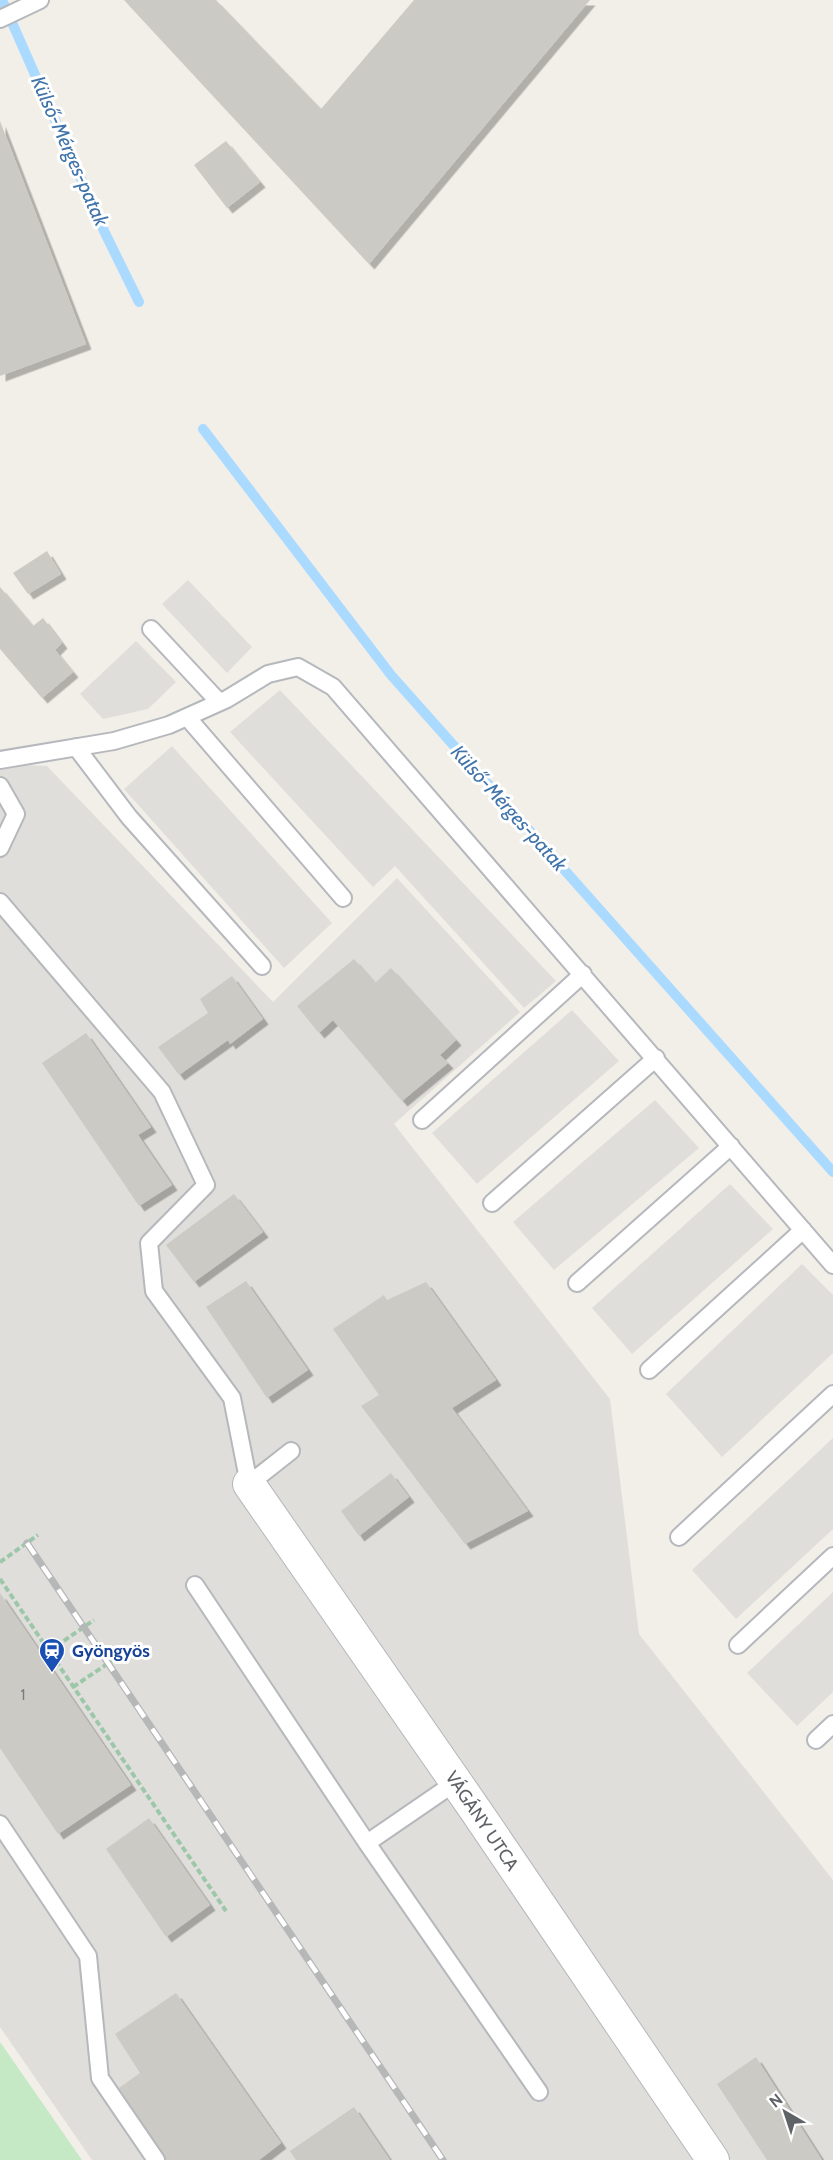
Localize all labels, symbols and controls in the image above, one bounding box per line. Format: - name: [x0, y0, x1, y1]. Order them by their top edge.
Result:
- water label: Külső-Mérges-patak: [26, 72, 114, 231]
- water label: Külső-Mérges-patak: [446, 740, 573, 877]
- station icon: Gyöngyös: [37, 1636, 67, 1674]
- place label: Gyöngyös: [72, 1640, 150, 1662]
- house number: 1: [21, 1686, 25, 1704]
- street label: VÁGÁNY UTCA: [441, 1767, 523, 1875]
- north arrow: [755, 2082, 815, 2142]
- text: N: [766, 2090, 786, 2112]

